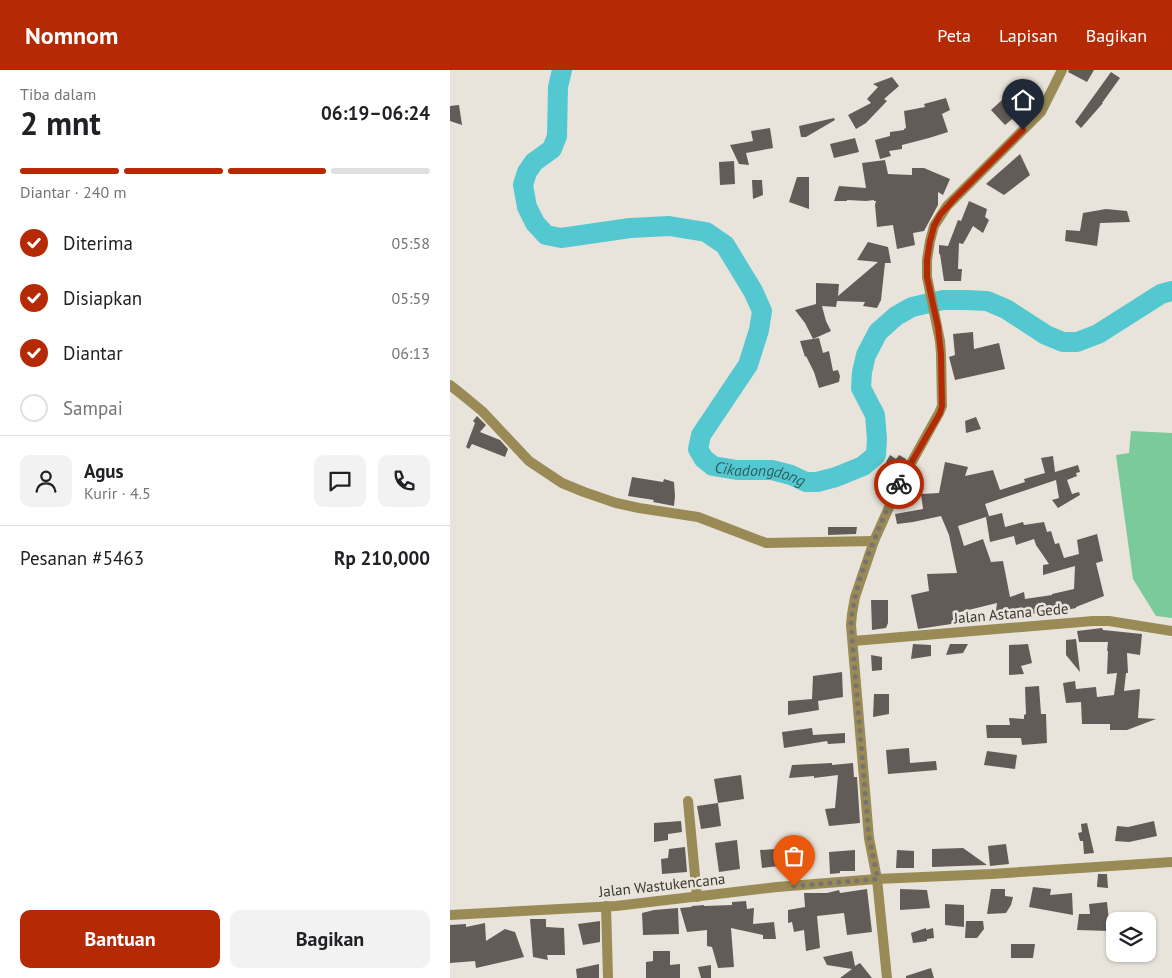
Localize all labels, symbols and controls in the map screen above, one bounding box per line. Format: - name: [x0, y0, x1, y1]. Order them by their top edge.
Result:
- text: Nomnom: [25, 20, 118, 51]
- text: Peta: [937, 24, 971, 47]
- text: Lapisan: [999, 24, 1058, 47]
- text: Bagikan: [1086, 24, 1147, 47]
- pin: [1002, 79, 1044, 130]
- text: Tiba dalam: [20, 84, 96, 104]
- icon: home: [1009, 86, 1037, 114]
- text: 06:19–06:24: [321, 101, 430, 125]
- text: 2 mnt: [20, 102, 101, 144]
- text: Diantar · 240 m: [20, 182, 126, 202]
- icon: check: [20, 229, 48, 257]
- text: Diterima: [63, 231, 133, 255]
- text: 05:58: [392, 233, 430, 253]
- icon: check: [20, 284, 48, 312]
- text: Disiapkan: [63, 286, 142, 310]
- text: 05:59: [392, 288, 430, 308]
- icon: check: [20, 339, 48, 367]
- text: Diantar: [63, 341, 123, 365]
- text: 06:13: [392, 343, 430, 363]
- text: Sampai: [63, 396, 123, 420]
- button: person: [20, 455, 72, 507]
- button: chat: [314, 455, 366, 507]
- button: phone: [378, 455, 430, 507]
- water label: Cikadongdong: [713, 456, 809, 491]
- text: Agus: [84, 459, 124, 483]
- courier: [874, 459, 924, 509]
- icon: bike: [885, 470, 913, 498]
- text: Kurir · 4.5: [84, 483, 151, 503]
- text: Pesanan #5463: [20, 546, 144, 570]
- text: Rp 210,000: [334, 546, 430, 570]
- street label: Jalan Astana Gede: [952, 599, 1069, 628]
- pin: [773, 835, 815, 886]
- icon: bag: [780, 842, 808, 870]
- street label: Jalan Wastukencana: [597, 869, 726, 901]
- button: Bantuan: [20, 910, 220, 968]
- button: Bagikan: [230, 910, 430, 968]
- map controls: [1106, 912, 1156, 962]
- button: layers: [1106, 912, 1156, 962]

